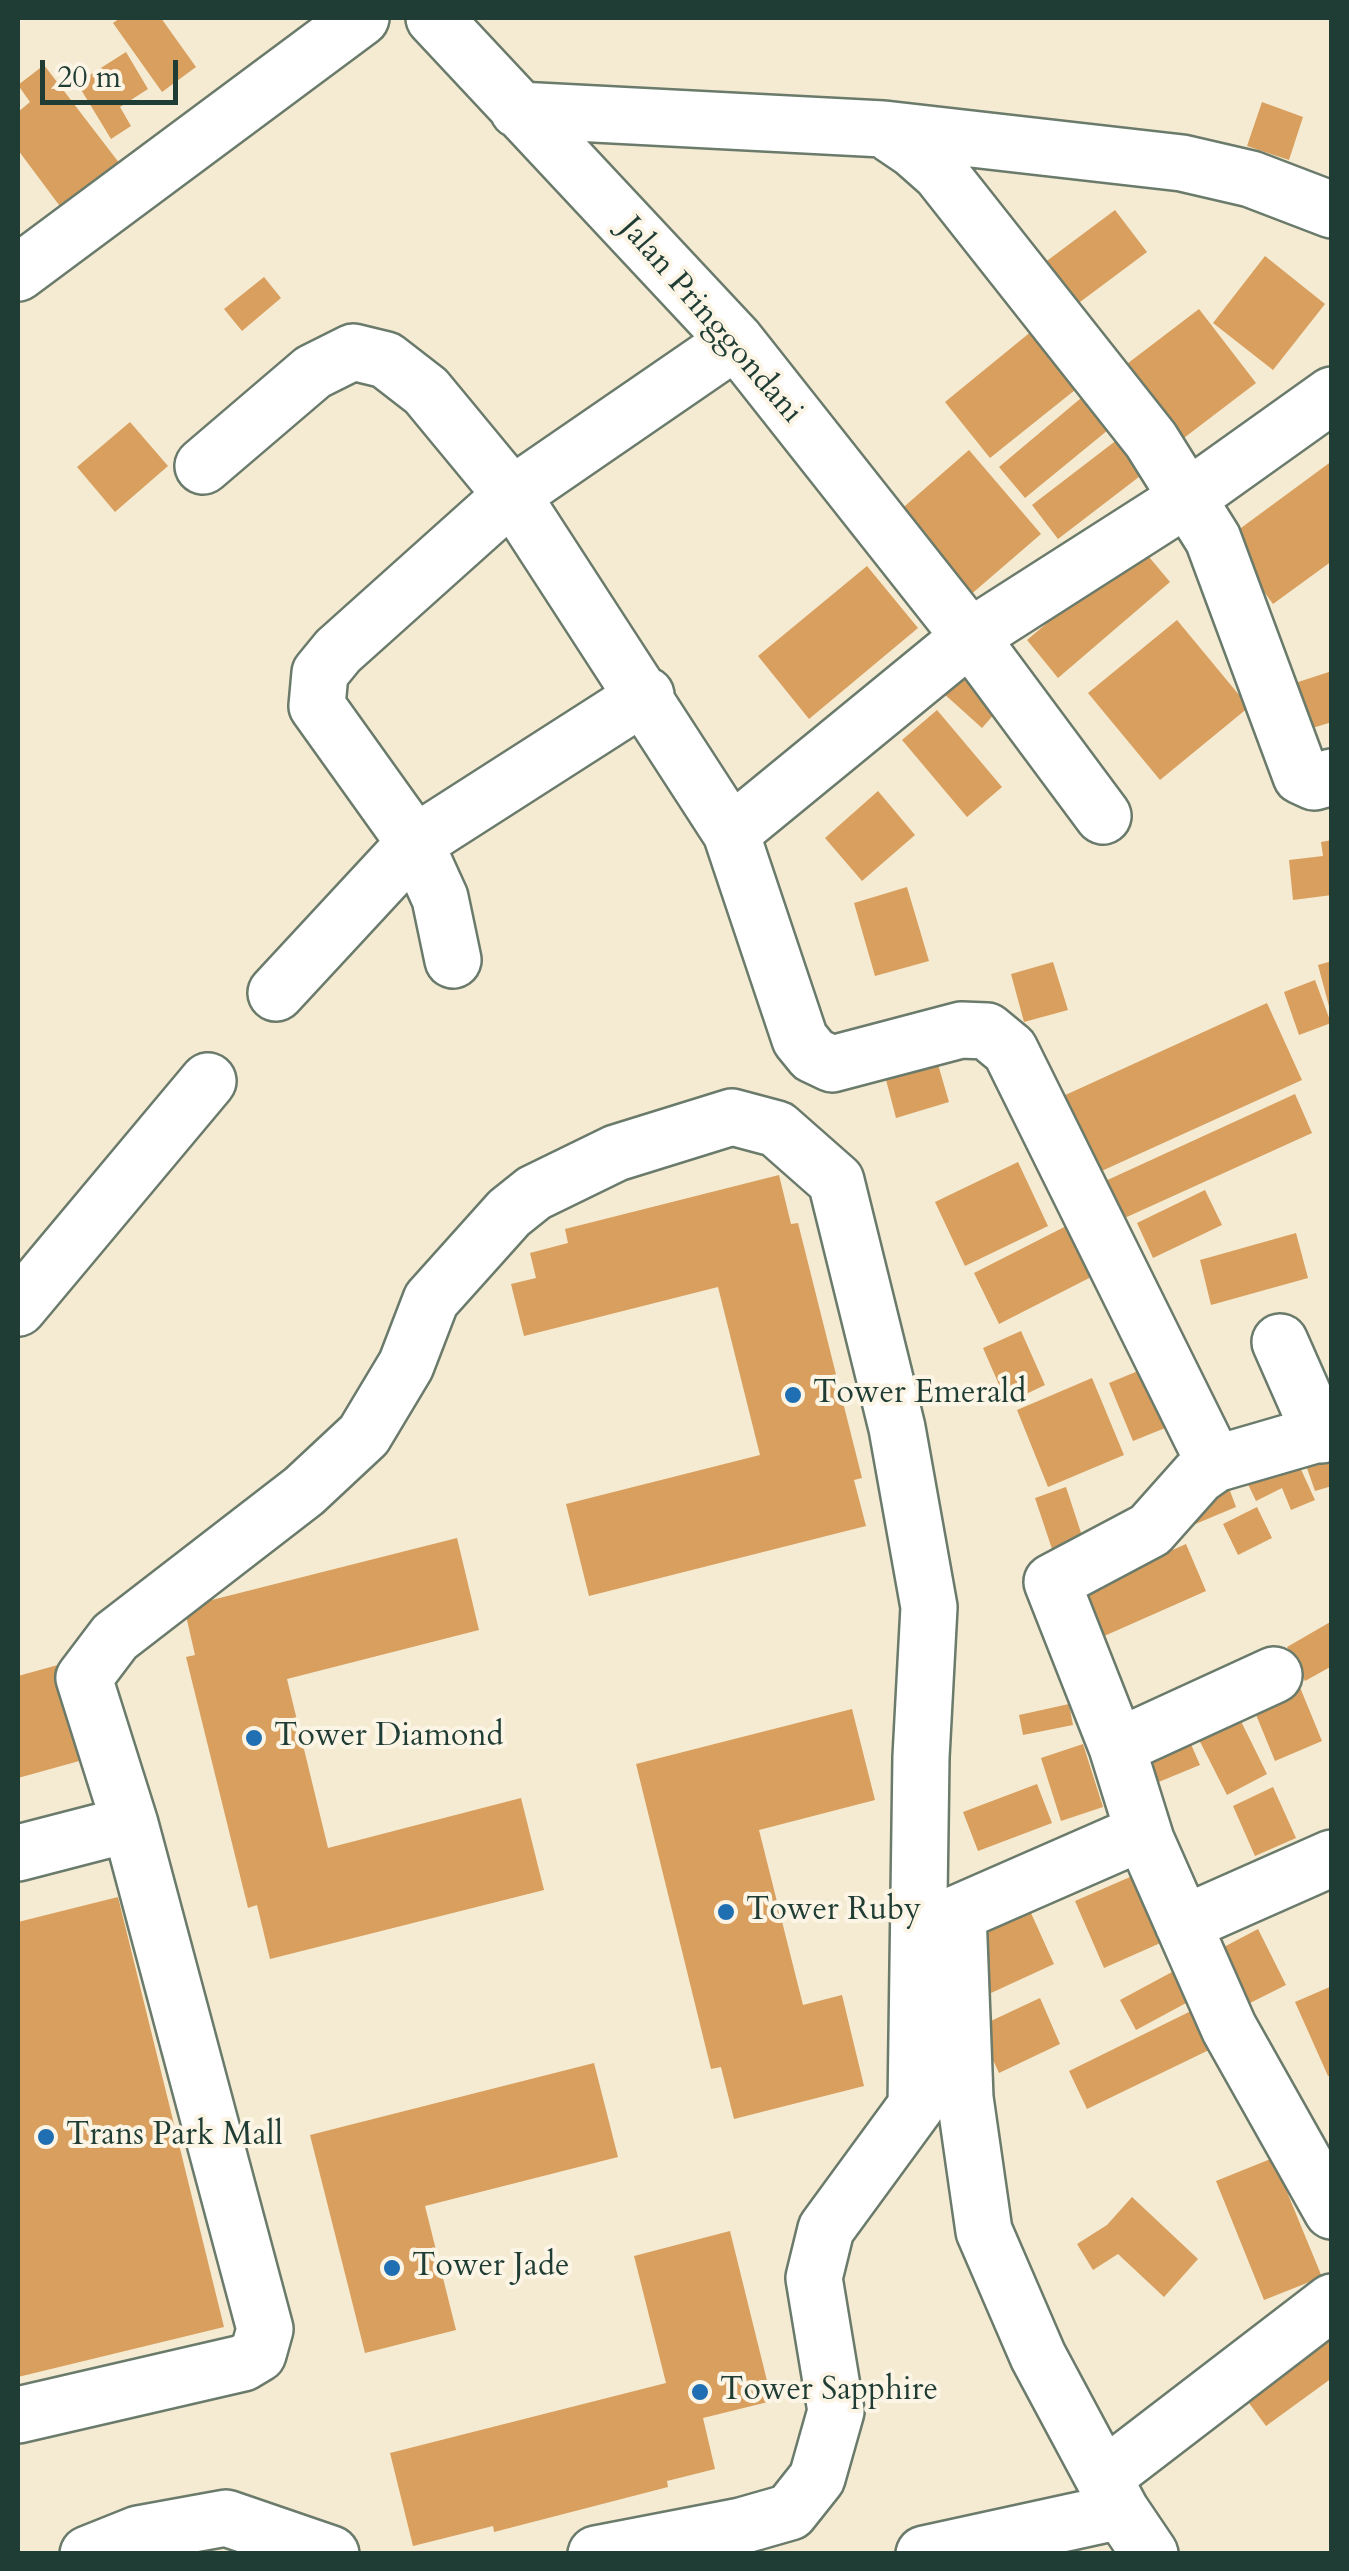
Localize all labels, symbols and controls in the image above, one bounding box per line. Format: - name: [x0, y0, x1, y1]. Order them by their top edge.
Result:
- scale bar: [45, 40, 182, 102]
- text: 20 m: [57, 57, 121, 98]
- street label: Jalan Pringgondani: [610, 210, 810, 432]
- place label: Tower Emerald: [813, 1376, 1026, 1414]
- marker: Tower Emerald: [782, 1384, 804, 1406]
- place label: Tower Diamond: [274, 1719, 504, 1757]
- marker: Tower Diamond: [243, 1727, 265, 1749]
- place label: Tower Ruby: [746, 1893, 921, 1931]
- marker: Tower Ruby: [715, 1901, 737, 1923]
- place label: Trans Park Mall: [66, 2118, 283, 2156]
- marker: Trans Park Mall: [35, 2126, 57, 2148]
- place label: Tower Jade: [412, 2249, 569, 2287]
- marker: Tower Jade: [381, 2257, 403, 2279]
- place label: Tower Sapphire: [720, 2373, 938, 2411]
- marker: Tower Sapphire: [689, 2381, 711, 2403]

